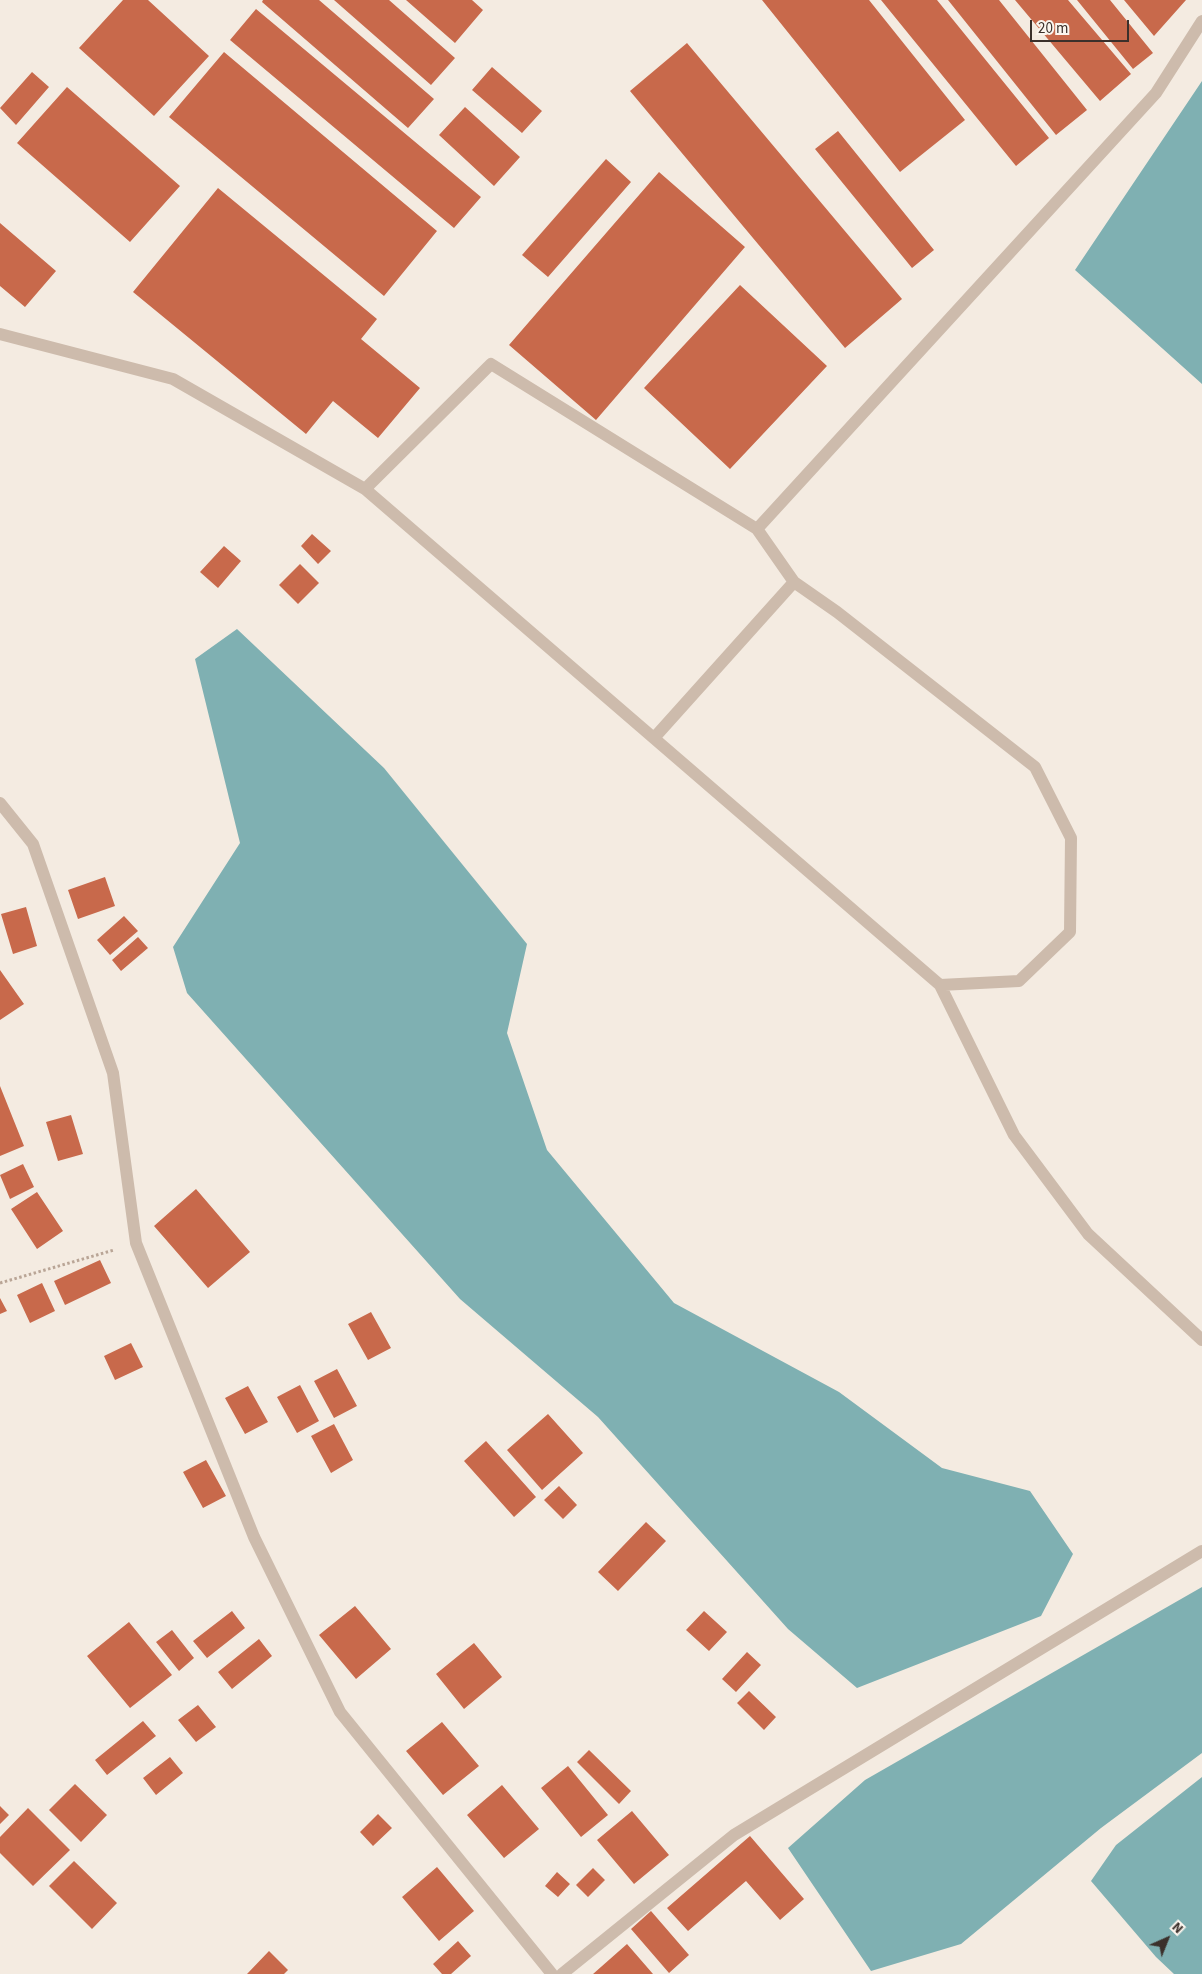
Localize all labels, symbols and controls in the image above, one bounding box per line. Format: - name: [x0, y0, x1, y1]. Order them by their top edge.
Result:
- scale bar: [1032, 10, 1131, 42]
- text: 20 m: [1038, 18, 1068, 39]
- north arrow: [1142, 1914, 1192, 1964]
- text: N: [1167, 1918, 1188, 1939]

